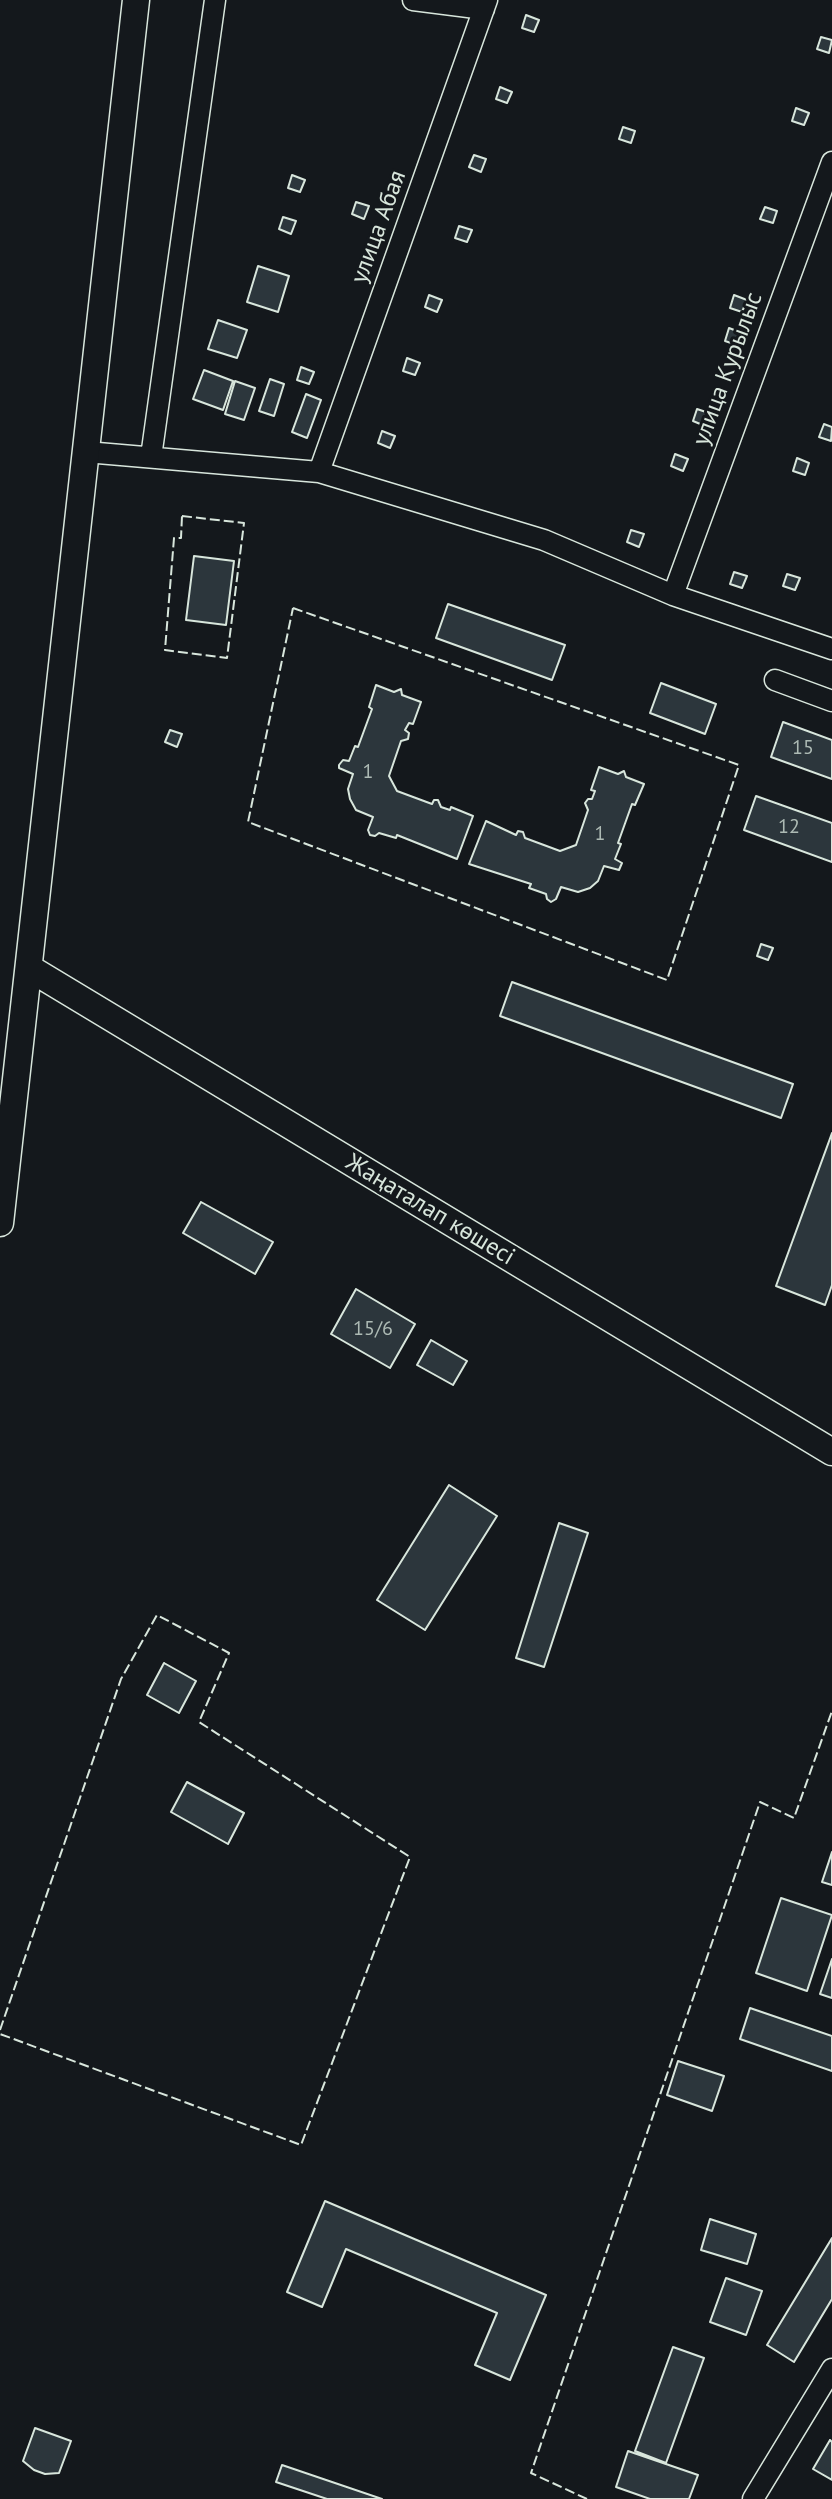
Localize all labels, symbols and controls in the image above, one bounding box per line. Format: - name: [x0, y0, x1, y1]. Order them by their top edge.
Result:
- street label: улица Абая: [345, 167, 413, 287]
- street label: улица Курылыс: [687, 288, 769, 450]
- house number: 15: [792, 736, 814, 760]
- house number: 1: [363, 760, 373, 784]
- house number: 12: [778, 815, 800, 839]
- house number: 1: [595, 822, 605, 846]
- street label: Жаңаталап көшесі: [340, 1148, 520, 1272]
- house number: 15/6: [353, 1317, 393, 1341]

